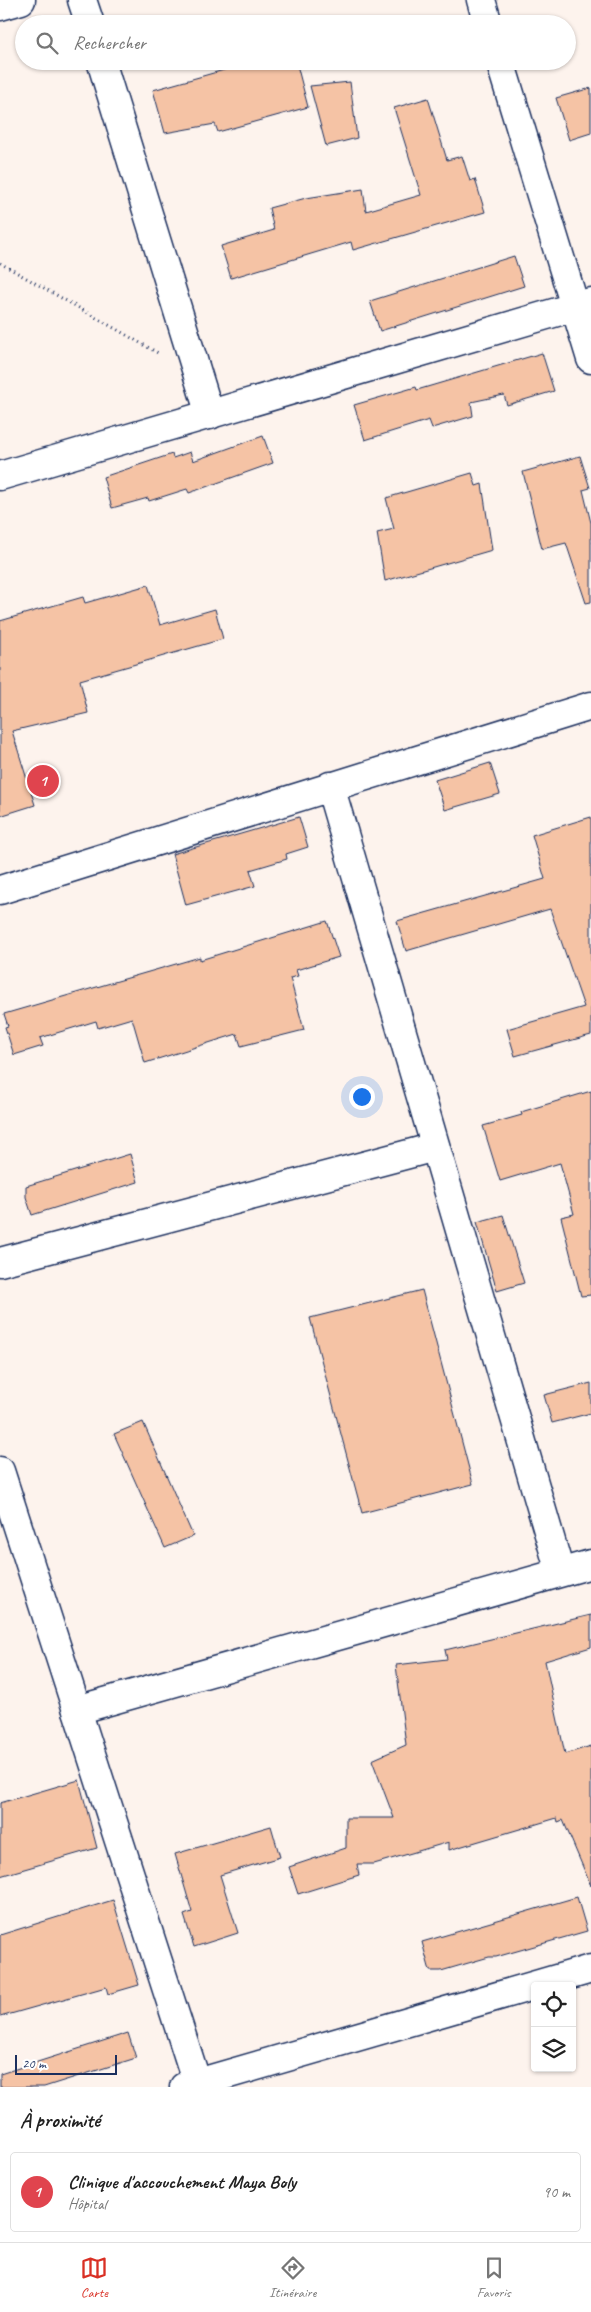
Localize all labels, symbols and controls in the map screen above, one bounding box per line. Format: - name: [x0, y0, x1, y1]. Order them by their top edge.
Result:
- search box: [15, 15, 576, 70]
- icon: search: [33, 29, 61, 57]
- text: Rechercher: [73, 31, 146, 55]
- pin: 1: [27, 762, 59, 800]
- your location: [349, 1084, 375, 1110]
- map controls: [531, 1982, 576, 2072]
- button: locate: [531, 1982, 576, 2027]
- button: layers: [531, 2027, 576, 2072]
- scale bar: [15, 2052, 118, 2075]
- text: 20 m: [22, 2055, 46, 2072]
- text: À proximité: [20, 2107, 100, 2133]
- text: Clinique d'accouchement Maya Boly: [68, 2170, 296, 2194]
- text: 1: [33, 2182, 41, 2202]
- text: 90 m: [543, 2182, 570, 2202]
- text: Hôpital: [68, 2194, 106, 2214]
- tab: Carte: [80, 2254, 108, 2301]
- tab: Itinéraire: [269, 2254, 316, 2301]
- tab: Favoris: [477, 2254, 511, 2301]

